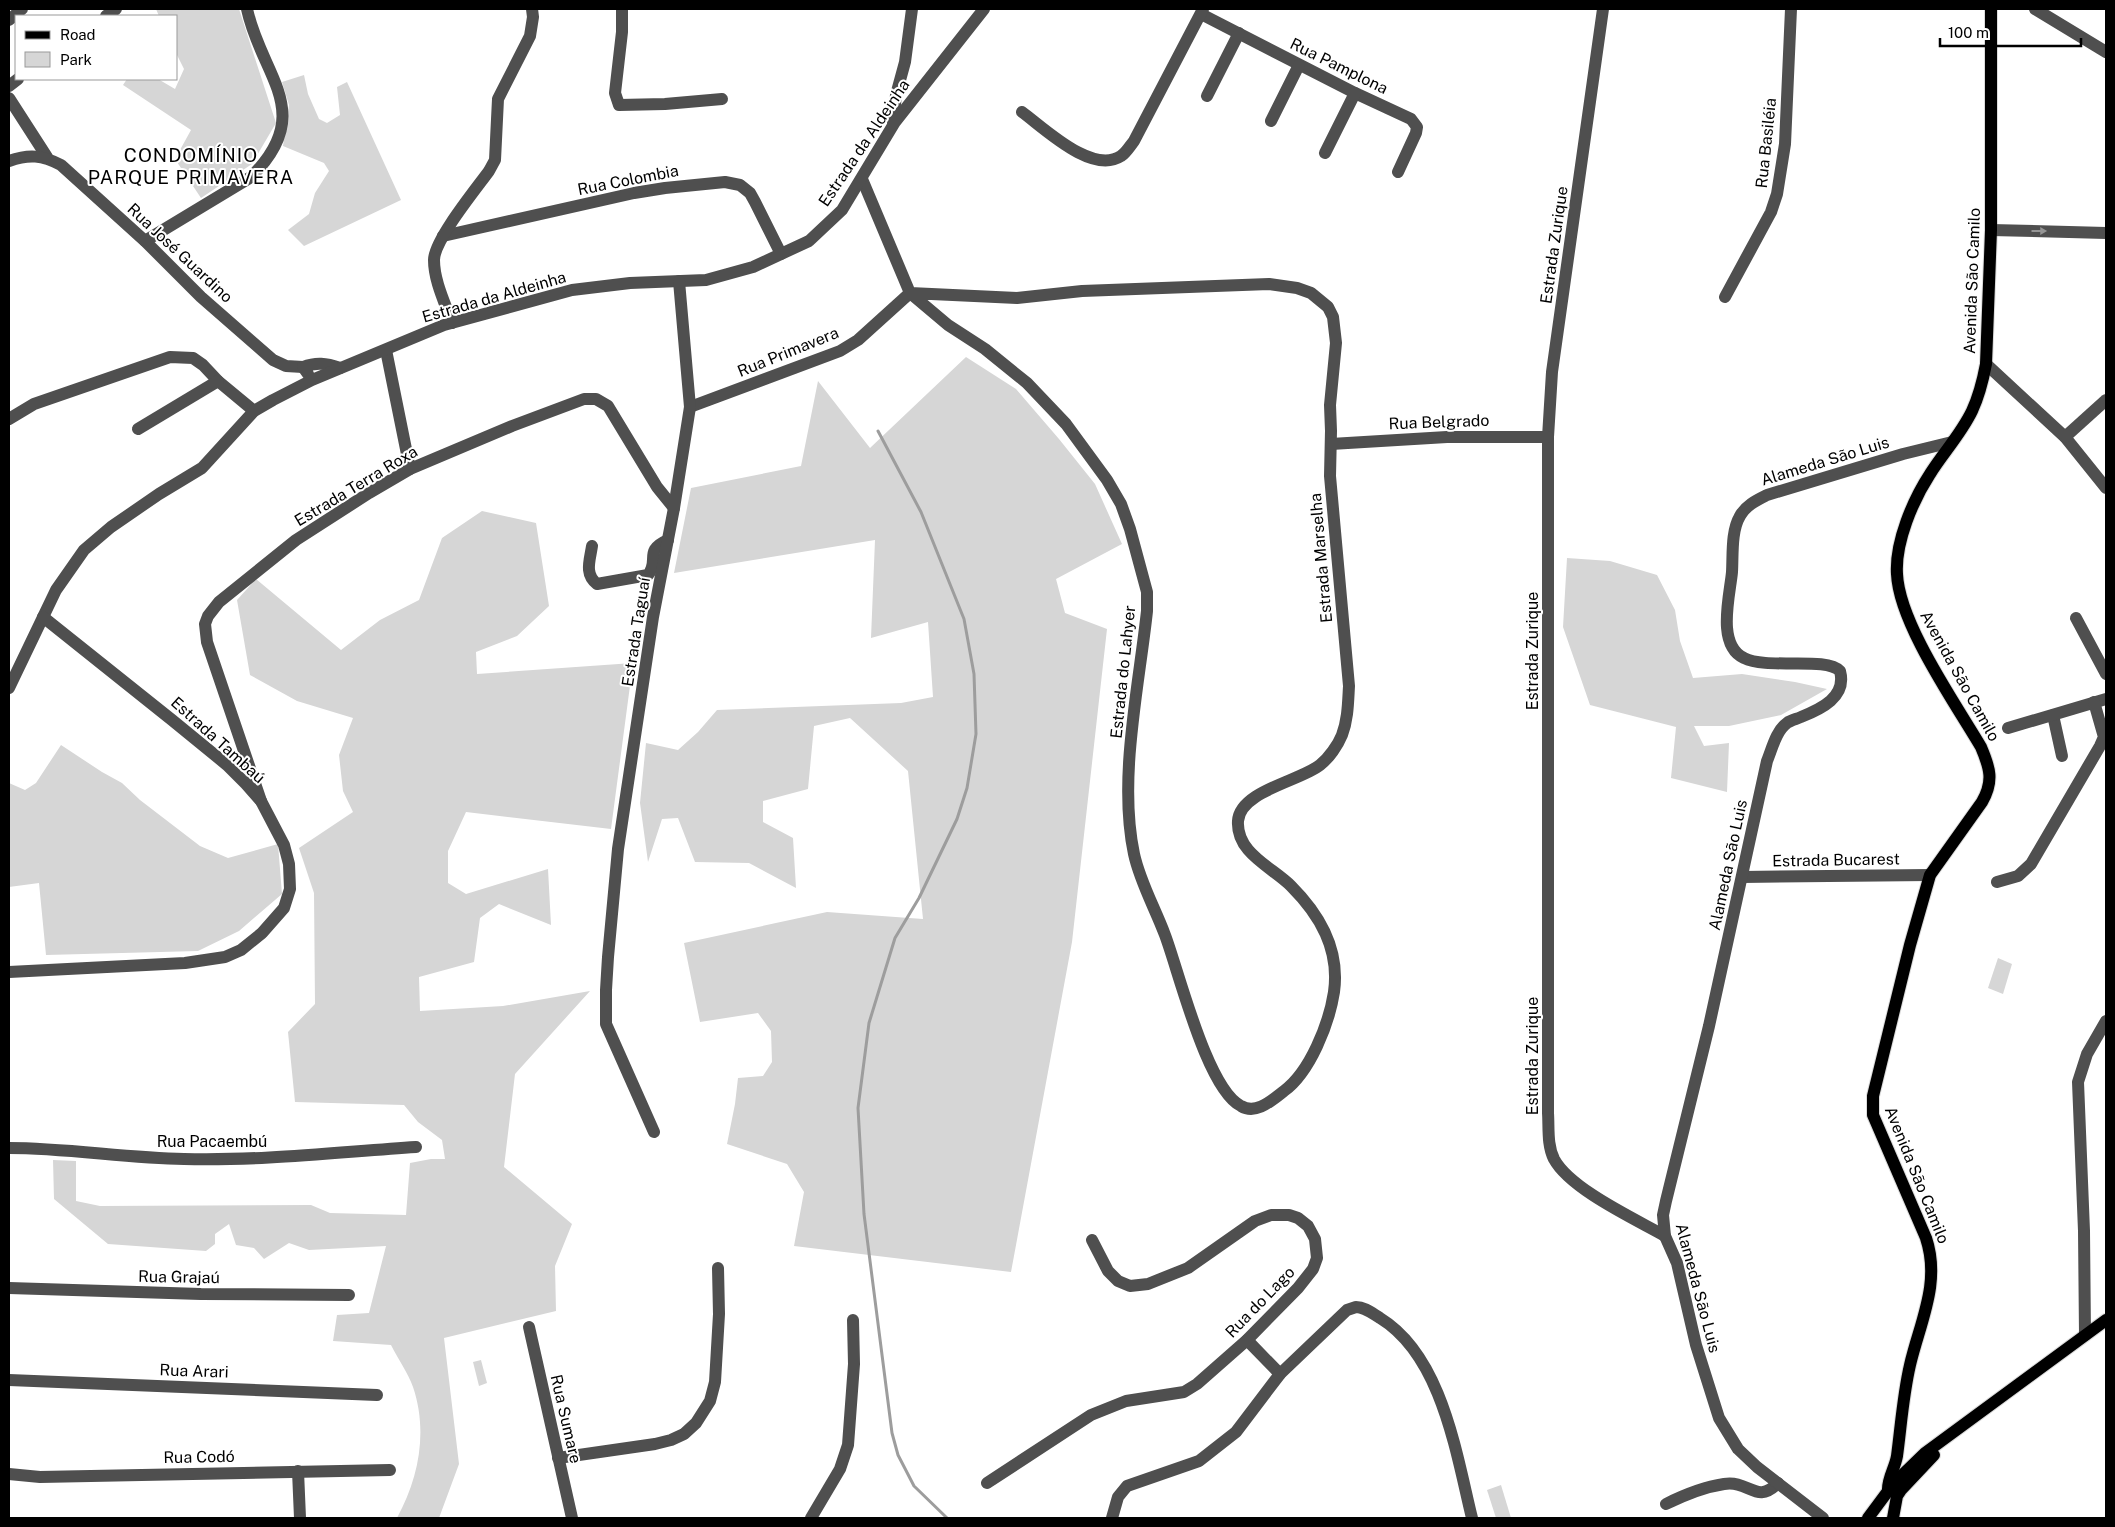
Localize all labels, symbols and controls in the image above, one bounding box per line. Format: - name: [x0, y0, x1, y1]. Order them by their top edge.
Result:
- legend: [15, 15, 178, 80]
- scale bar: [1940, 15, 2081, 47]
- text: 100 m: [1948, 24, 1989, 41]
- text: Road: [60, 26, 96, 43]
- street label: Rua Pamplona: [1287, 34, 1391, 98]
- text: Park: [60, 51, 92, 68]
- street label: Estrada da Aldeinha: [815, 76, 913, 210]
- street label: Rua Basiléia: [1752, 97, 1780, 189]
- district label: CONDOMÍNIO PARQUE PRIMAVERA: [88, 144, 294, 188]
- street label: Rua Colombia: [576, 161, 680, 199]
- street label: Estrada Zurique: [1536, 185, 1572, 305]
- street label: Rua José Guardino: [123, 199, 237, 307]
- street label: Avenida São Camilo: [1960, 208, 1984, 354]
- one-way arrow: [2032, 227, 2048, 235]
- street label: Estrada da Aldeinha: [420, 267, 568, 327]
- street label: Rua Primavera: [735, 323, 841, 381]
- street label: Rua Belgrado: [1388, 411, 1490, 433]
- street label: Alameda São Luis: [1759, 432, 1891, 490]
- street label: Estrada Terra Roxa: [291, 442, 421, 530]
- street label: Estrada Marselha: [1306, 492, 1336, 624]
- street label: Estrada Taguaí: [618, 575, 654, 688]
- street label: Estrada Zurique: [1523, 592, 1542, 710]
- street label: Estrada do Lahyer: [1107, 605, 1139, 739]
- street label: Avenida São Camilo: [1916, 607, 2004, 745]
- street label: Estrada Tambaú: [167, 693, 269, 787]
- street label: Alameda São Luis: [1705, 798, 1751, 932]
- street label: Estrada Bucarest: [1772, 849, 1900, 871]
- street label: Estrada Zurique: [1523, 997, 1542, 1115]
- street label: Avenida São Camilo: [1881, 1104, 1953, 1246]
- street label: Rua Pacaembú: [157, 1132, 267, 1151]
- street label: Alameda São Luis: [1672, 1221, 1724, 1355]
- street label: Rua do Lago: [1221, 1263, 1299, 1341]
- street label: Rua Grajaú: [138, 1267, 220, 1287]
- street label: Rua Arari: [159, 1360, 229, 1382]
- street label: Rua Sumare: [547, 1373, 585, 1465]
- street label: Rua Codó: [163, 1447, 235, 1467]

